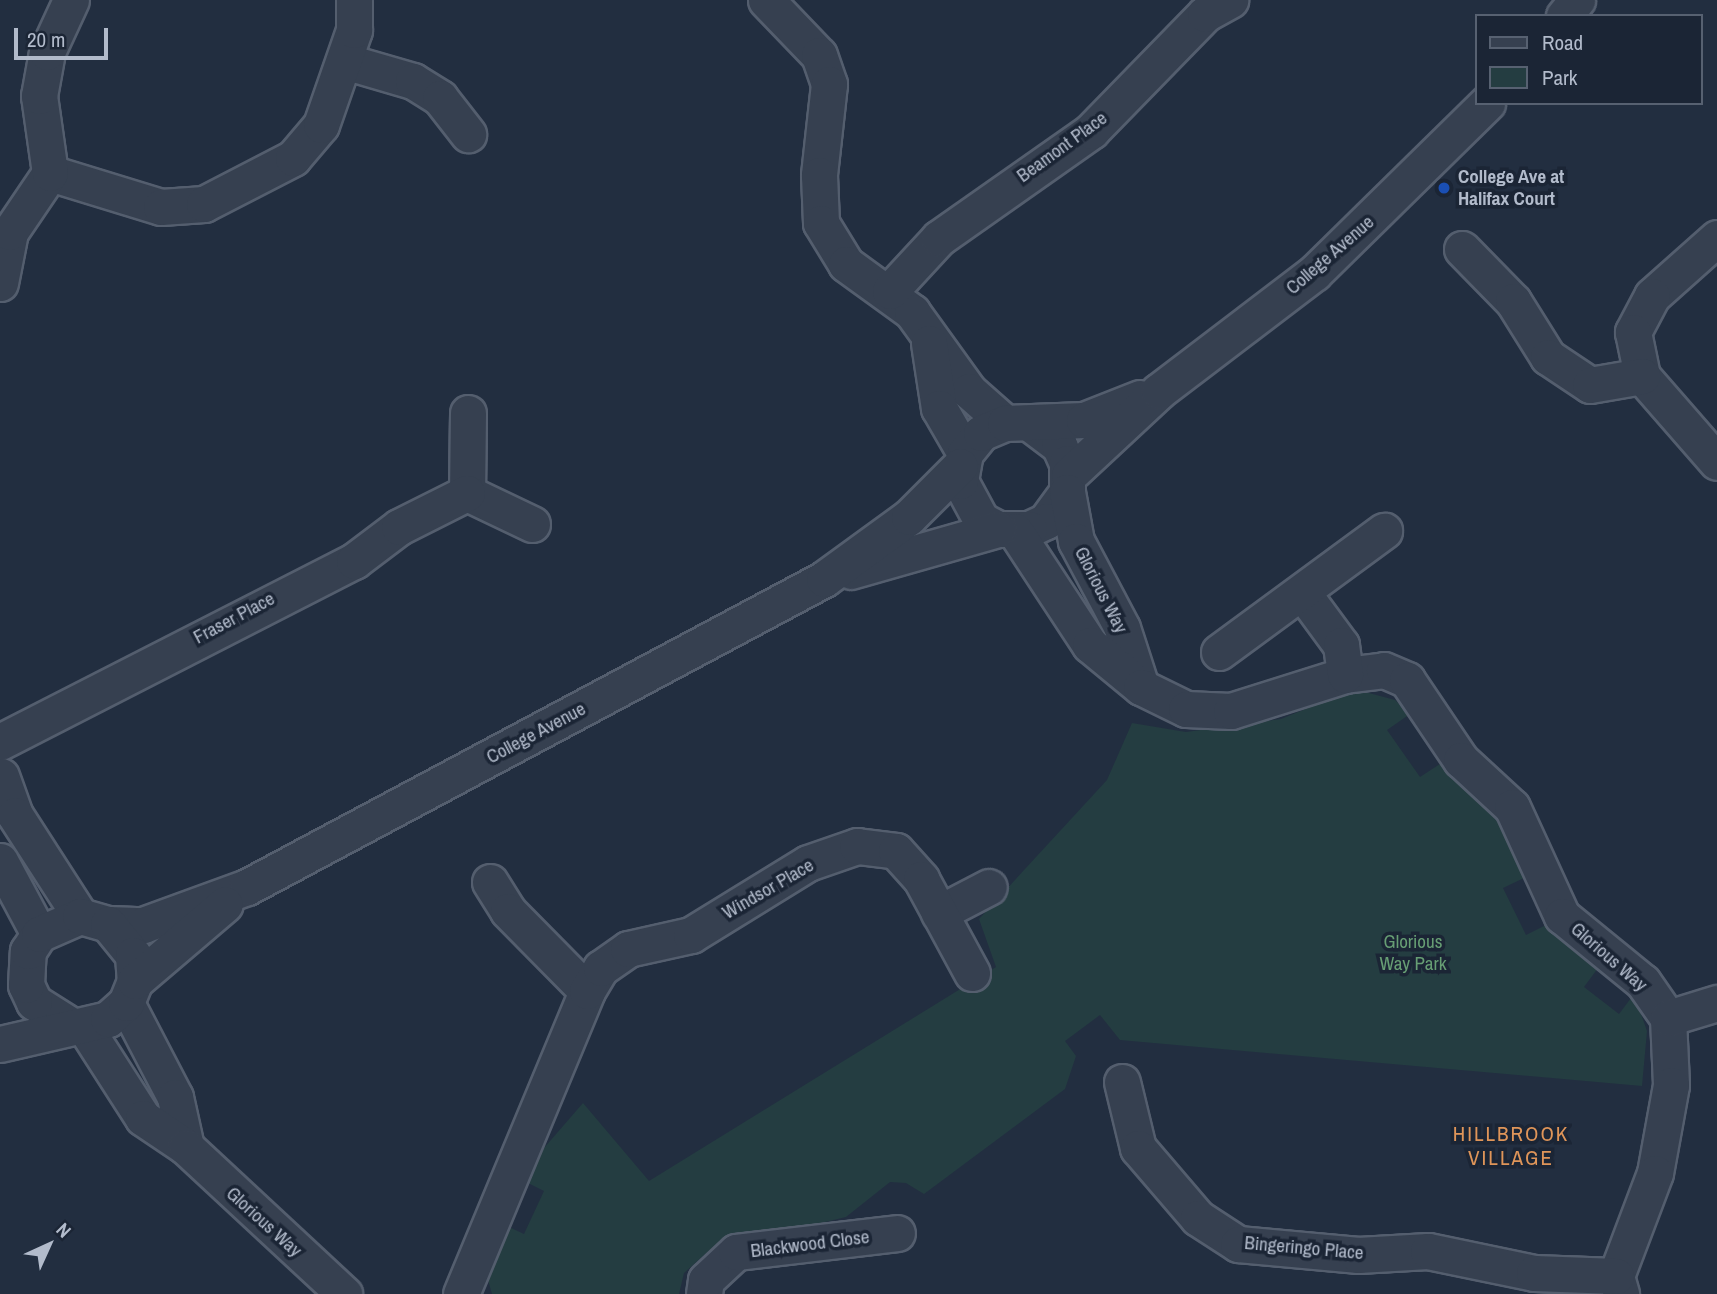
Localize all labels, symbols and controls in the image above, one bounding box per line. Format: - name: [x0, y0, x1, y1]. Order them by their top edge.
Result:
- scale bar: [18, 14, 112, 58]
- legend: [1476, 14, 1703, 105]
- text: 20 m: [27, 25, 65, 54]
- text: Road: [1542, 28, 1583, 57]
- text: Park: [1542, 63, 1577, 92]
- street label: Beamont Place: [1013, 107, 1111, 187]
- place label: College Ave at Halifax Court: [1458, 166, 1565, 210]
- marker: College Ave at Halifax Court: [1436, 180, 1452, 196]
- street label: College Avenue: [1281, 210, 1379, 300]
- street label: Glorious Way: [1070, 543, 1132, 637]
- street label: Fraser Place: [190, 587, 278, 649]
- street label: College Avenue: [482, 697, 590, 769]
- street label: Windsor Place: [718, 854, 818, 924]
- street label: Glorious Way: [1566, 918, 1652, 996]
- park label: Glorious Way Park: [1380, 931, 1446, 975]
- district label: HILLBROOK VILLAGE: [1454, 1121, 1568, 1171]
- street label: Glorious Way: [222, 1182, 306, 1262]
- north arrow: [14, 1210, 84, 1280]
- text: N: [51, 1217, 77, 1243]
- street label: Blackwood Close: [749, 1225, 871, 1263]
- street label: Bingeringo Place: [1243, 1231, 1365, 1265]

